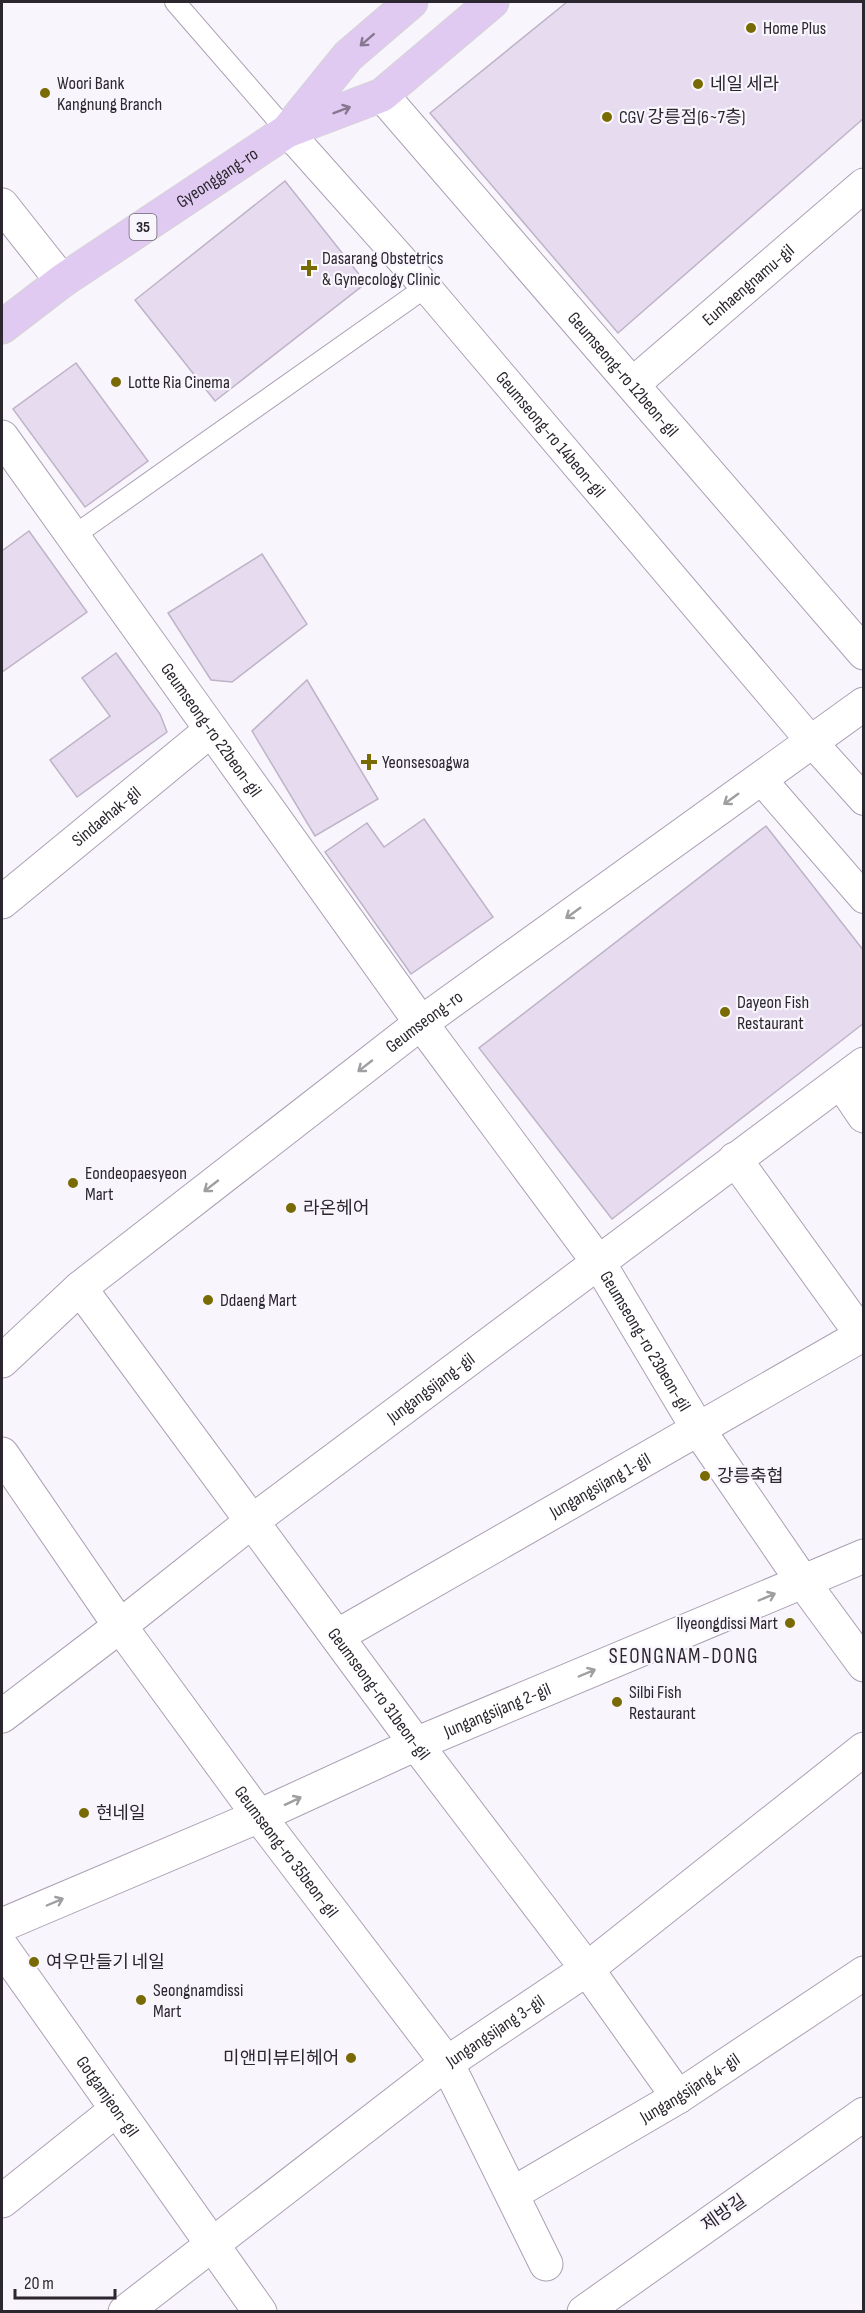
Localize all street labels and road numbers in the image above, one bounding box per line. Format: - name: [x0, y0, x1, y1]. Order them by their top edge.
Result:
- street label: Gyeonggang-ro: [172, 143, 262, 212]
- road number: 35: [130, 214, 156, 240]
- street label: Eunhaengnamu-gil: [698, 240, 798, 330]
- street label: Geumseong-ro 12beon-gil: [563, 307, 683, 441]
- street label: Geumseong-ro 14beon-gil: [492, 367, 610, 501]
- street label: Geumseong-ro 22beon-gil: [156, 659, 266, 801]
- street label: Sindaehak-gil: [68, 782, 145, 851]
- street label: Geumseong-ro: [381, 986, 467, 1057]
- street label: Geumseong-ro 23beon-gil: [596, 1267, 695, 1415]
- street label: Jungangsijang-gil: [382, 1348, 479, 1428]
- street label: Jungangsijang 1-gil: [545, 1448, 654, 1523]
- street label: Geumseong-ro 31beon-gil: [323, 1624, 435, 1764]
- street label: Jungangsijang 2-gil: [440, 1678, 554, 1742]
- street label: Geumseong-ro 35beon-gil: [230, 1782, 343, 1922]
- street label: Jungangsijang 3-gil: [441, 1990, 548, 2072]
- street label: Jungangsijang 4-gil: [635, 2048, 744, 2128]
- street label: Gotgamjeon-gil: [72, 2052, 143, 2141]
- street label: 제방길: [698, 2190, 750, 2236]

